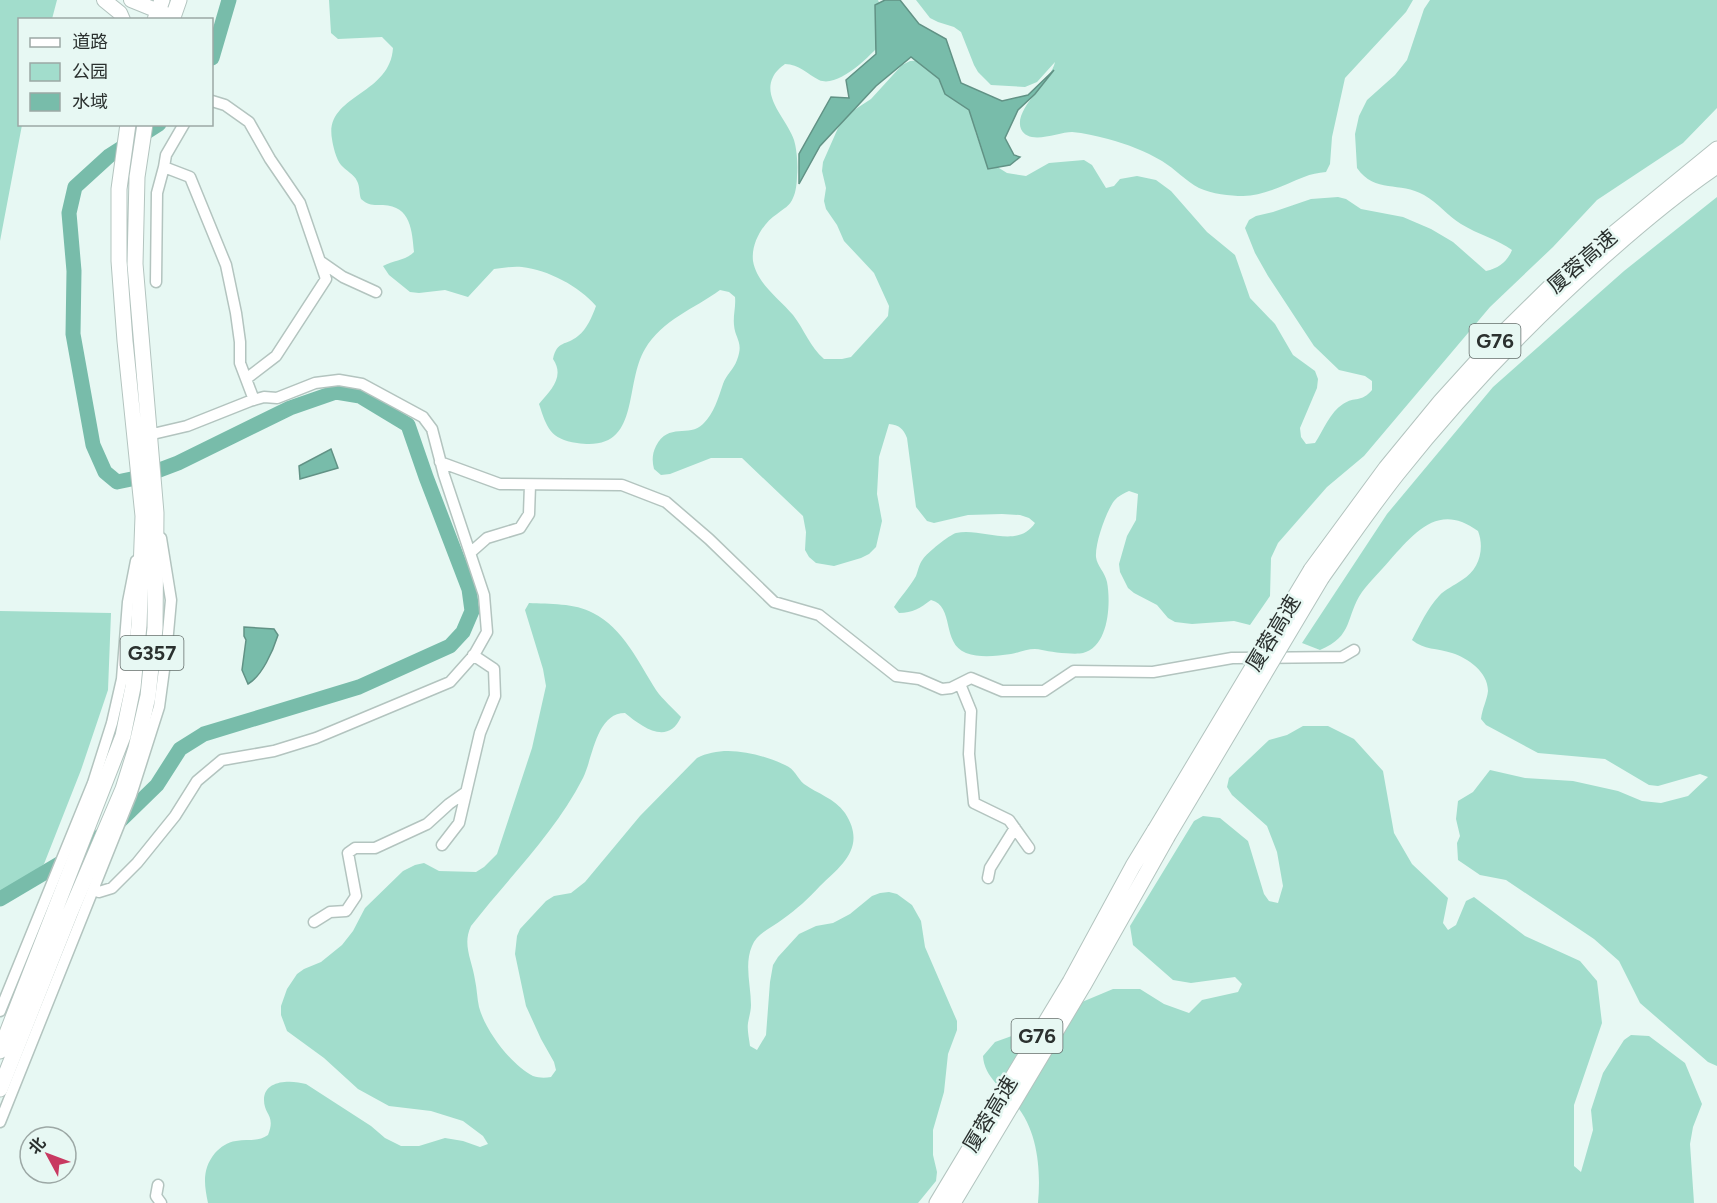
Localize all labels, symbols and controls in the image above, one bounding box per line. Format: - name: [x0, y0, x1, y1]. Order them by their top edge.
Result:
- legend: [18, 18, 213, 126]
- text: 道路: [72, 31, 108, 53]
- text: 公园: [72, 61, 108, 83]
- text: 水域: [72, 91, 108, 113]
- street label: 厦蓉高速: [1542, 224, 1622, 298]
- road number: G76: [1470, 324, 1520, 358]
- street label: 厦蓉高速: [1241, 591, 1305, 675]
- road number: G357: [120, 636, 184, 670]
- road number: G76: [1012, 1019, 1062, 1053]
- street label: 厦蓉高速: [958, 1072, 1022, 1156]
- north arrow: [18, 1125, 78, 1185]
- text: 北: [25, 1133, 49, 1158]

